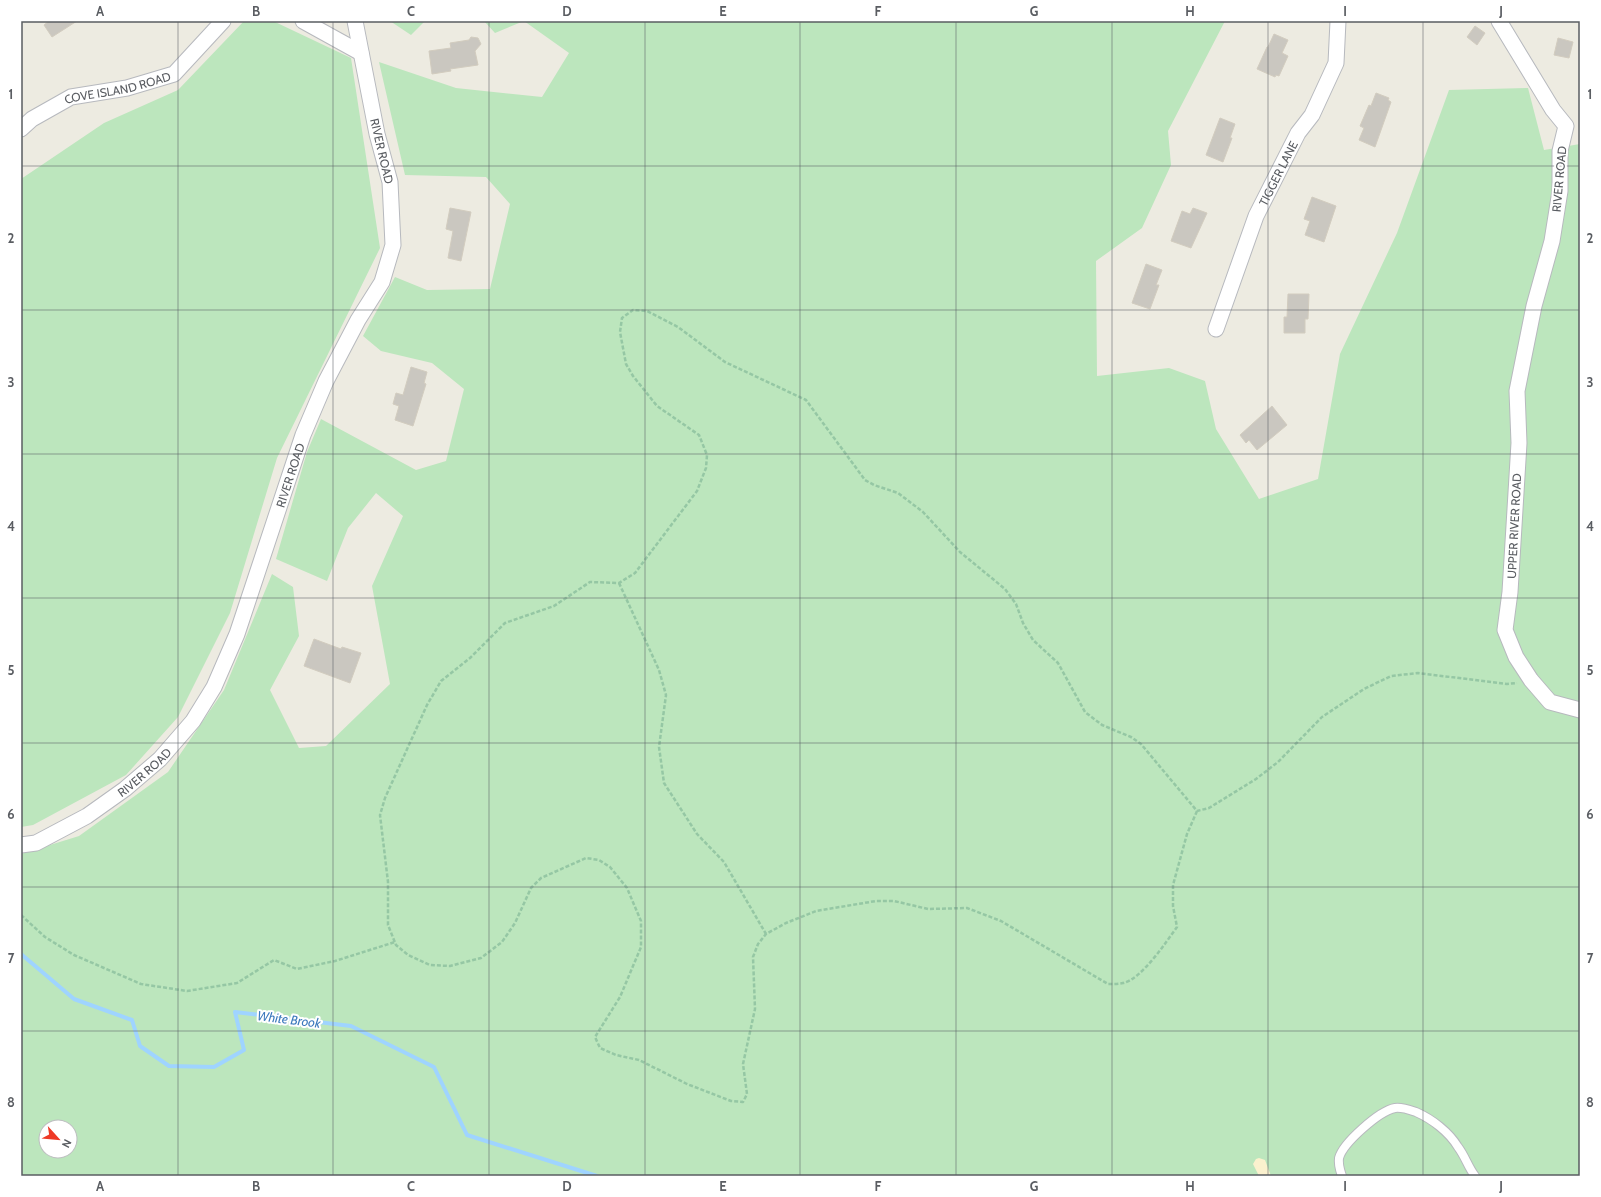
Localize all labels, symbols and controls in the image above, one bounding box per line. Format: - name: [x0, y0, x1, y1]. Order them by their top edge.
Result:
- text: A: [96, 3, 105, 19]
- text: B: [252, 3, 260, 19]
- text: C: [407, 3, 415, 19]
- text: D: [562, 3, 572, 19]
- text: E: [719, 3, 727, 19]
- text: F: [875, 3, 882, 19]
- text: G: [1030, 3, 1039, 19]
- text: H: [1185, 3, 1195, 19]
- text: I: [1343, 3, 1347, 19]
- text: J: [1498, 3, 1503, 19]
- street label: COVE ISLAND ROAD: [61, 68, 173, 107]
- text: 1: [9, 86, 13, 102]
- text: 1: [1588, 86, 1592, 102]
- street label: RIVER ROAD: [367, 117, 397, 185]
- street label: TIGGER LANE: [1255, 138, 1301, 208]
- street label: RIVER ROAD: [1549, 145, 1569, 213]
- text: 2: [8, 230, 15, 246]
- text: 2: [1587, 230, 1594, 246]
- text: 3: [7, 374, 15, 390]
- text: 3: [1586, 374, 1594, 390]
- street label: RIVER ROAD: [272, 441, 307, 509]
- street label: UPPER RIVER ROAD: [1504, 473, 1524, 579]
- text: 4: [7, 518, 15, 534]
- text: 4: [1586, 518, 1594, 534]
- text: 5: [8, 662, 15, 678]
- text: 5: [1587, 662, 1594, 678]
- street label: RIVER ROAD: [114, 744, 174, 800]
- text: 6: [7, 806, 15, 822]
- text: 6: [1586, 806, 1594, 822]
- text: 7: [8, 950, 15, 966]
- text: 7: [1587, 950, 1594, 966]
- water label: White Brook: [256, 1007, 322, 1031]
- text: 8: [7, 1094, 15, 1110]
- text: 8: [1586, 1094, 1594, 1110]
- north arrow: [38, 1119, 78, 1159]
- text: N: [59, 1137, 75, 1150]
- text: A: [96, 1178, 105, 1194]
- text: B: [252, 1178, 260, 1194]
- text: C: [407, 1178, 415, 1194]
- text: D: [562, 1178, 572, 1194]
- text: E: [719, 1178, 727, 1194]
- text: F: [875, 1178, 882, 1194]
- text: G: [1030, 1178, 1039, 1194]
- text: H: [1185, 1178, 1195, 1194]
- text: I: [1343, 1178, 1347, 1194]
- text: J: [1498, 1178, 1503, 1194]

